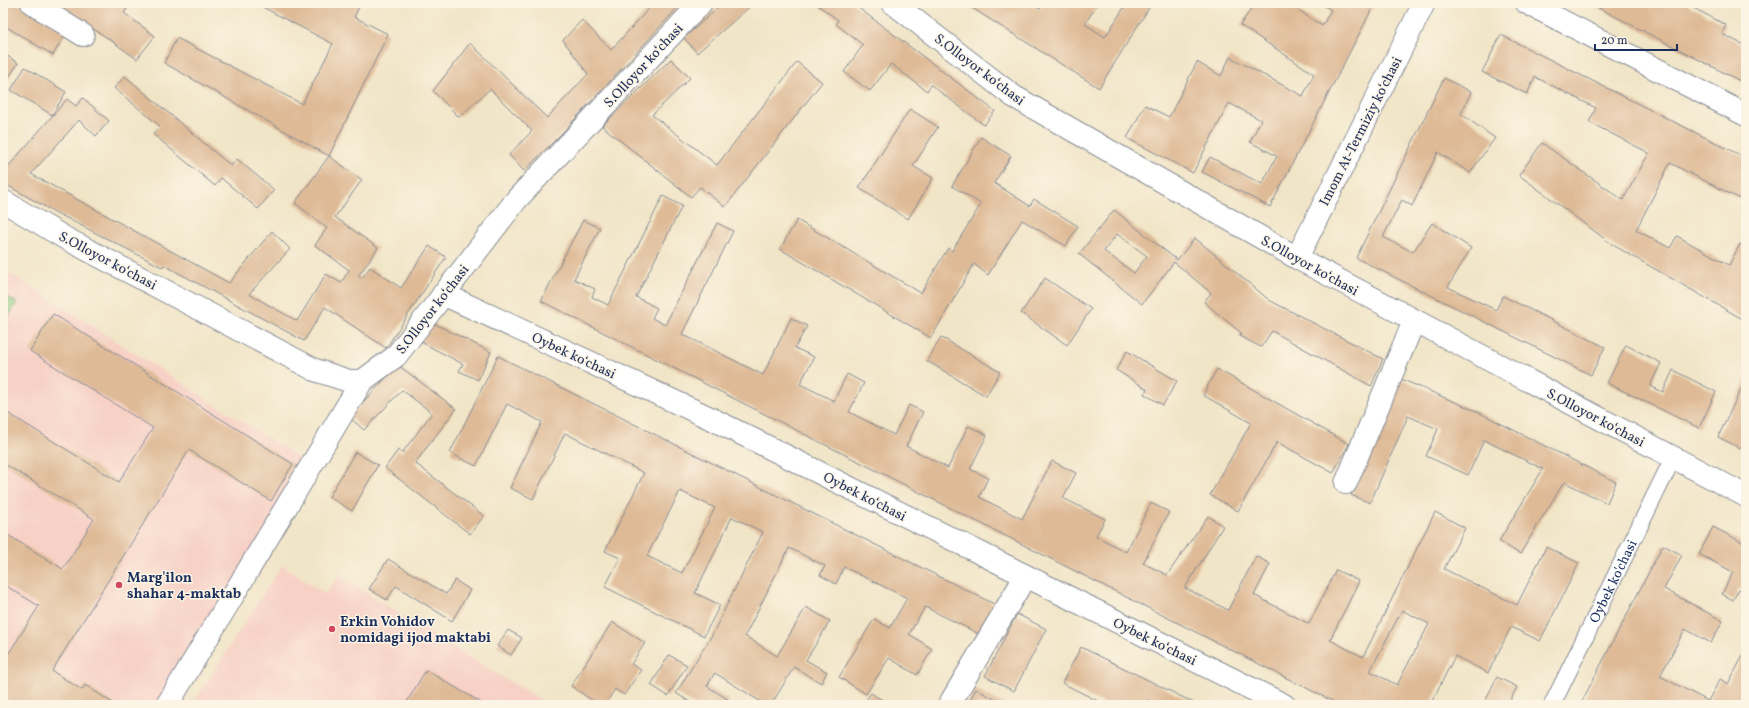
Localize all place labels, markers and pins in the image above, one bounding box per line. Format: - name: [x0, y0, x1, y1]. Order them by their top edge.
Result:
- place label: Marg'ilon shahar 4-maktab: [127, 569, 241, 604]
- marker: Marg'ilon shahar 4-maktab: [114, 580, 124, 590]
- place label: Erkin Vohidov nomidagi ijod maktabi: [340, 613, 491, 648]
- marker: Erkin Vohidov nomidagi ijod maktabi: [327, 624, 337, 634]

